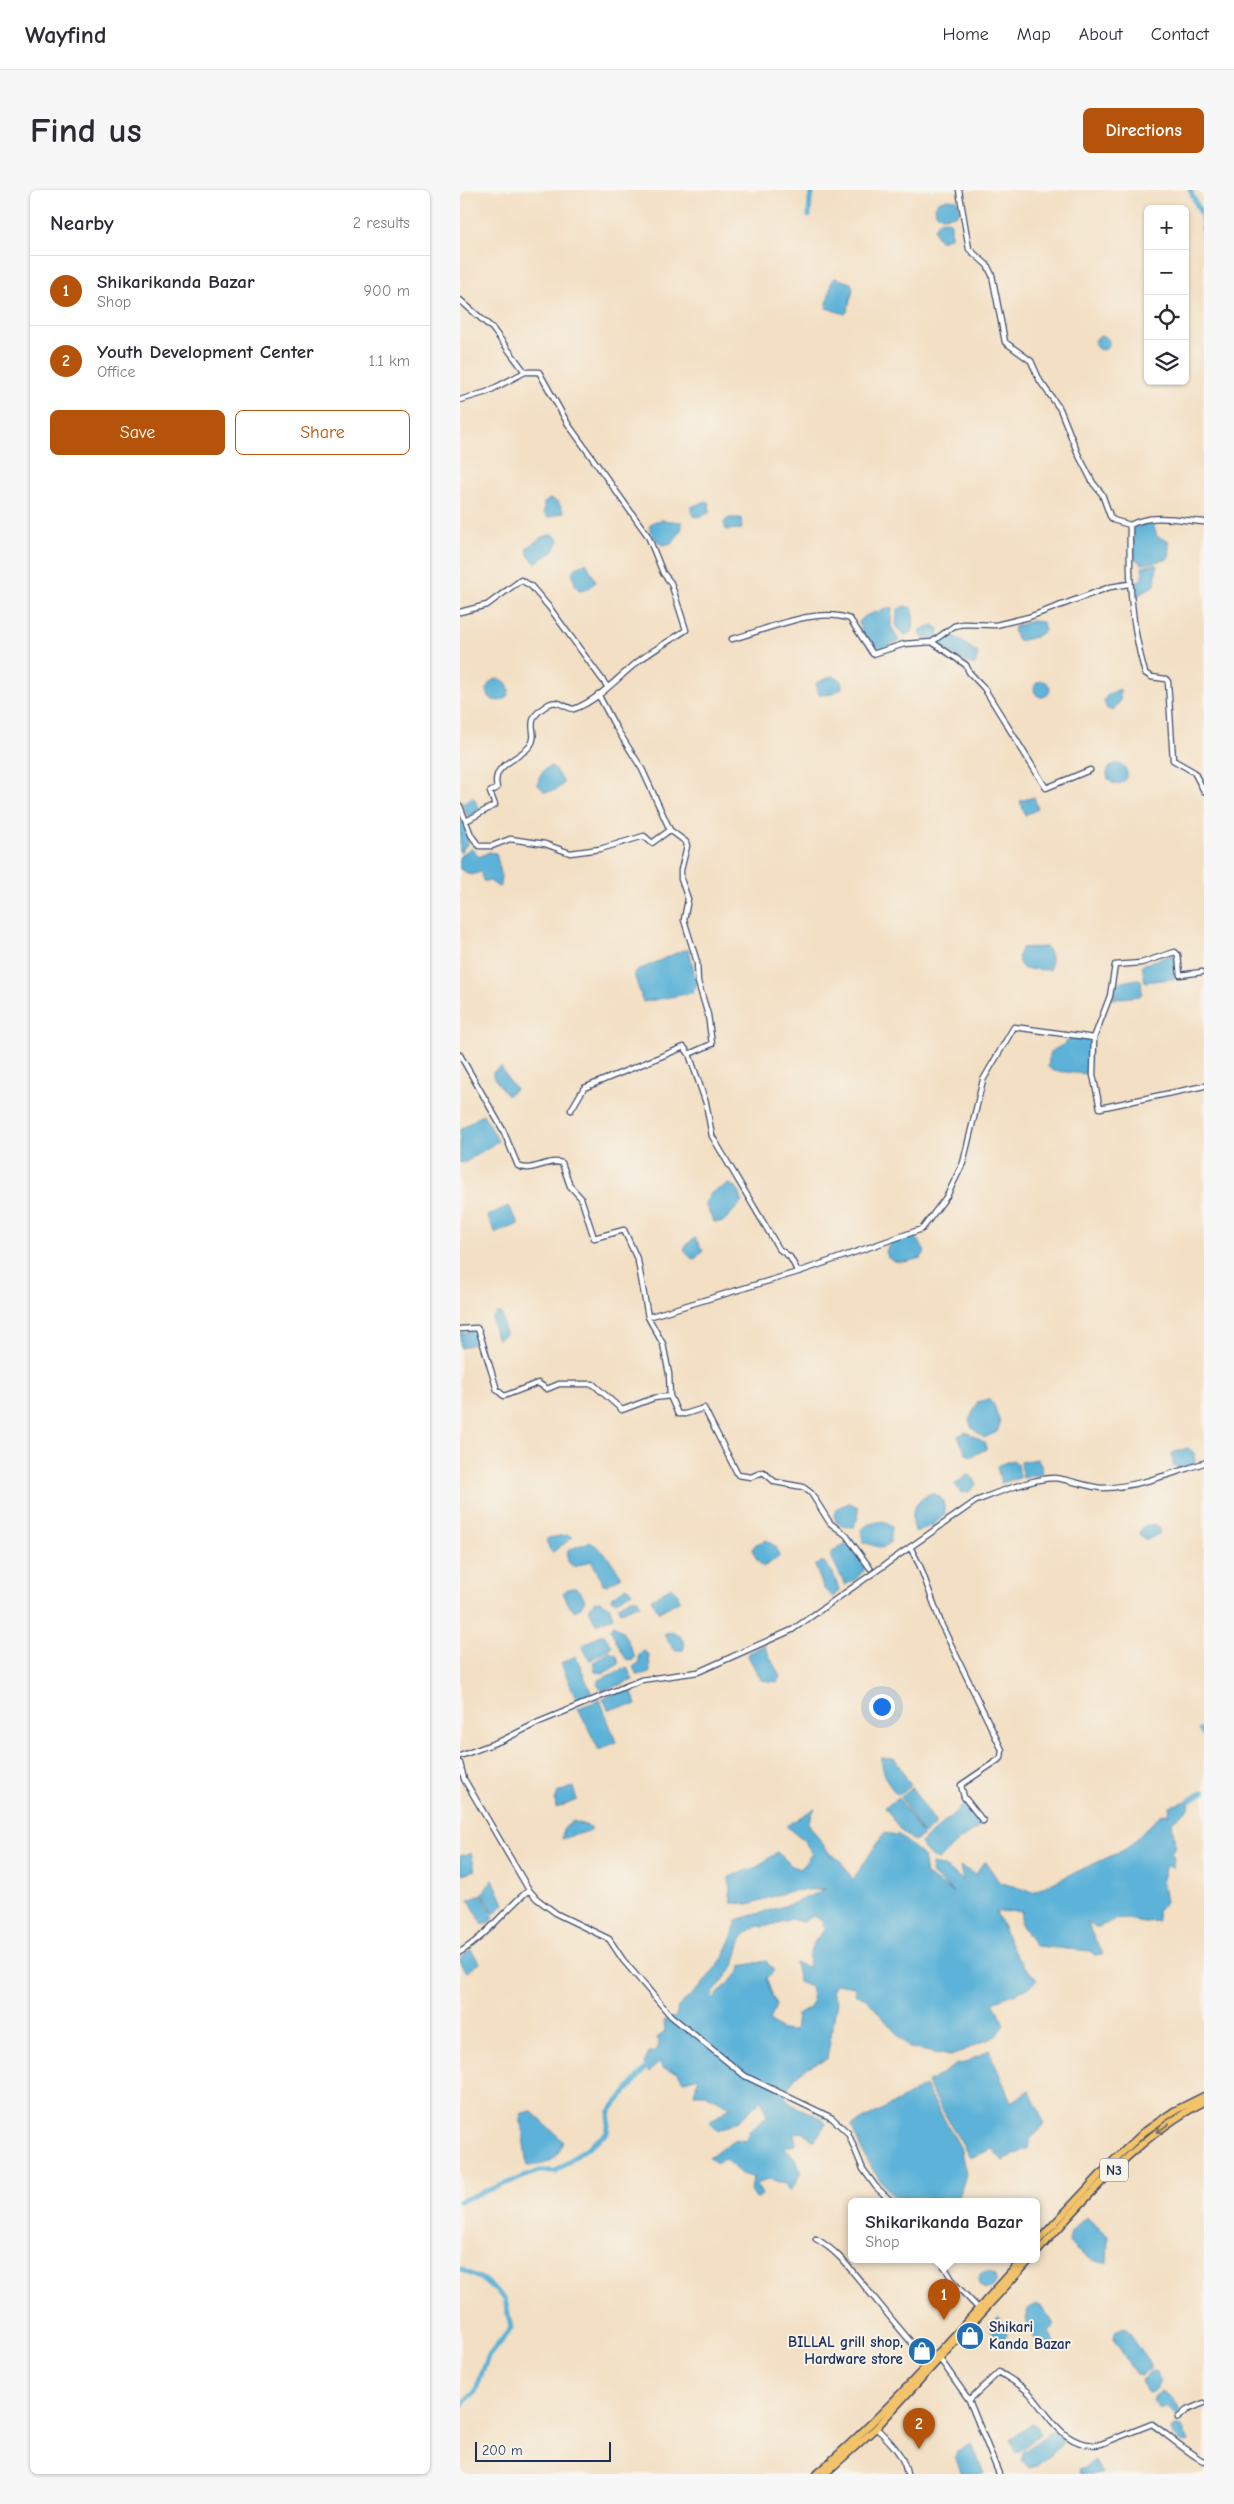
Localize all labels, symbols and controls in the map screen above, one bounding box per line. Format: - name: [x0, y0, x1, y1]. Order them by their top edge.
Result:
- text: Wayfind: [25, 21, 106, 49]
- text: Home: [942, 24, 989, 45]
- text: Map: [1017, 24, 1051, 45]
- text: About: [1079, 24, 1123, 45]
- text: Contact: [1151, 24, 1209, 45]
- button: Directions: [1083, 108, 1204, 153]
- text: Find us: [30, 110, 142, 151]
- map controls: [1144, 205, 1189, 385]
- button: +: [1144, 205, 1189, 250]
- text: Nearby: [50, 211, 114, 235]
- text: 2 results: [353, 214, 410, 232]
- button: −: [1144, 250, 1189, 295]
- text: Shikarikanda Bazar: [97, 271, 255, 293]
- text: 1: [63, 282, 69, 300]
- text: 900 m: [363, 282, 410, 300]
- text: Shop: [97, 293, 131, 311]
- button: locate: [1144, 295, 1189, 340]
- button: layers: [1144, 340, 1189, 385]
- text: Youth Development Center: [97, 341, 314, 363]
- text: 2: [62, 352, 70, 370]
- text: 1.1 km: [369, 352, 410, 370]
- text: Office: [97, 363, 136, 381]
- button: Save: [50, 410, 225, 455]
- button: Share: [235, 410, 410, 455]
- your location: [869, 1694, 895, 1720]
- one-way arrow: [1156, 2123, 1170, 2133]
- road number: N3: [1100, 2158, 1128, 2182]
- popup: [848, 2198, 1040, 2263]
- text: Shikarikanda Bazar: [865, 2211, 1023, 2233]
- text: Shop: [865, 2233, 900, 2251]
- pin: 1: [928, 2279, 960, 2320]
- place label: Shikari Kanda Bazar: [989, 2318, 1071, 2353]
- shop icon: Shikari Kanda Bazar: [955, 2321, 985, 2351]
- place label: BILLAL grill shop, Hardware store: [788, 2333, 903, 2368]
- shop icon: BILLAL grill shop, Hardware store: [907, 2336, 937, 2366]
- pin: 2: [903, 2408, 935, 2449]
- scale bar: [475, 2439, 611, 2462]
- text: 200 m: [482, 2442, 523, 2459]

